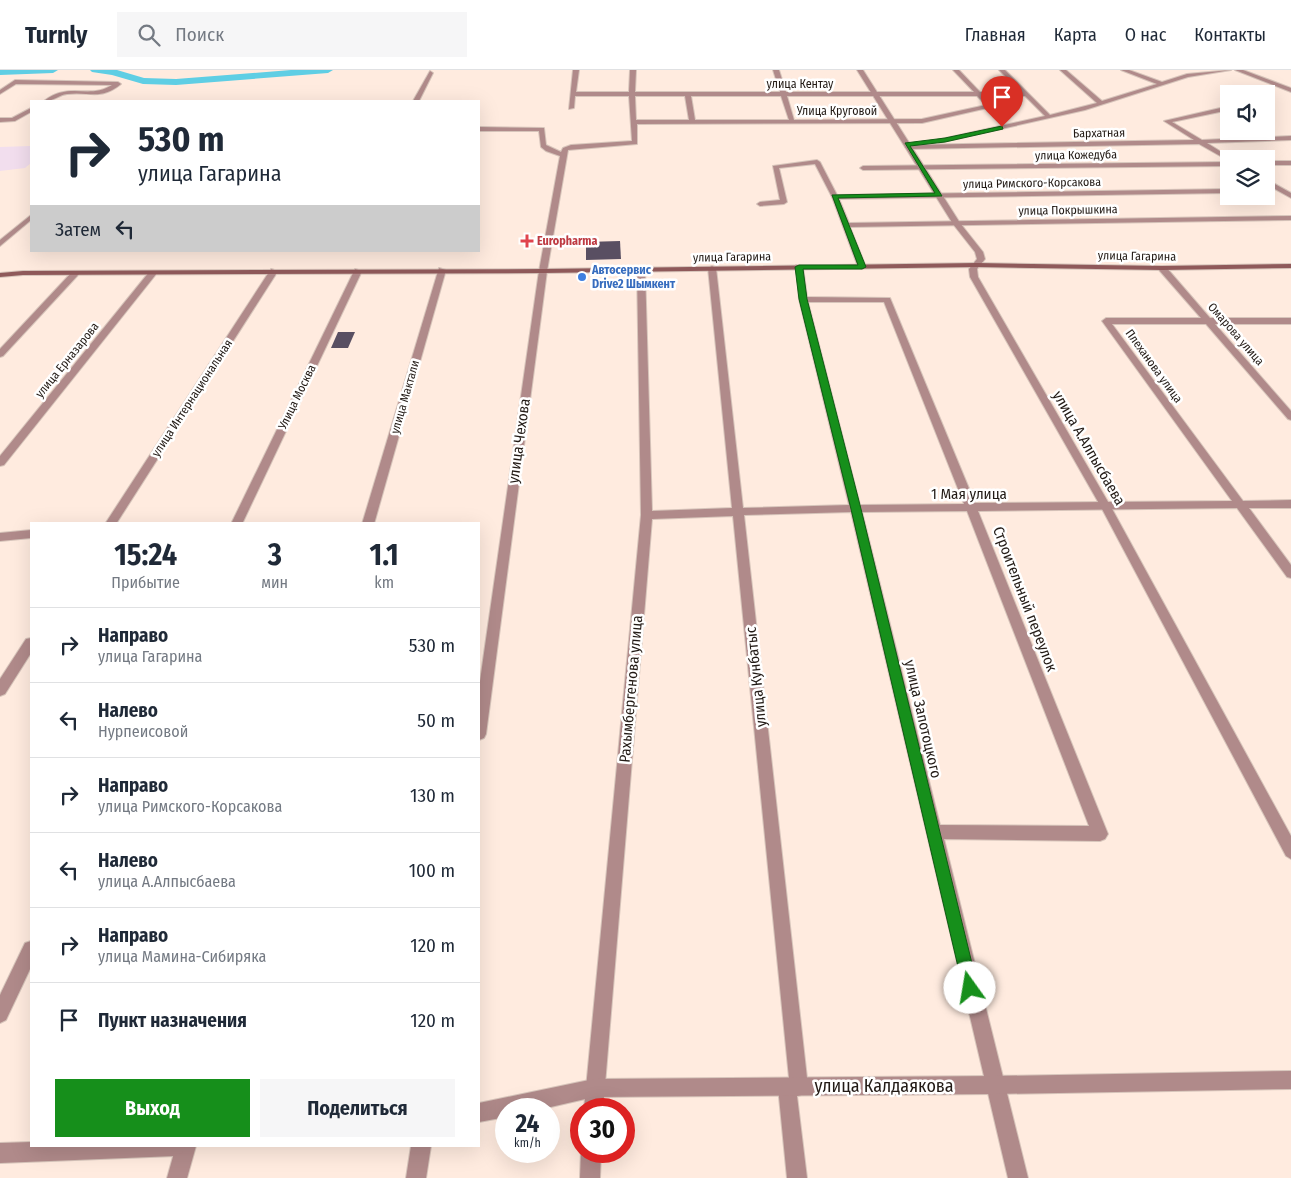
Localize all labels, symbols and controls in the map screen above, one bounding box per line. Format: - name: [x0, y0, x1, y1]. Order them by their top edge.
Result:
- search box: [117, 12, 467, 57]
- text: Turnly: [25, 21, 87, 49]
- icon: search: [135, 21, 163, 49]
- text: Поиск: [175, 23, 224, 46]
- text: Главная: [965, 24, 1026, 46]
- text: Карта: [1054, 24, 1097, 46]
- text: О нас: [1125, 24, 1166, 46]
- text: Контакты: [1194, 24, 1266, 46]
- pin: [981, 76, 1023, 127]
- street label: улица Кентау: [767, 77, 834, 91]
- icon: arrive: [988, 83, 1016, 111]
- map controls: [1220, 85, 1275, 205]
- button: sound: [1220, 85, 1275, 140]
- street label: Улица Круговой: [796, 104, 877, 118]
- text: 530 m: [138, 118, 225, 160]
- icon: right: [55, 120, 120, 185]
- street label: Бархатная: [1073, 126, 1125, 140]
- street label: улица Кожедуба: [1035, 147, 1117, 163]
- button: layers: [1220, 150, 1275, 205]
- text: улица Гагарина: [138, 160, 282, 187]
- street label: улица Римского-Корсакова: [963, 175, 1101, 191]
- street label: улица Покрышкина: [1018, 202, 1118, 218]
- icon: left: [111, 215, 139, 243]
- text: Затем: [55, 218, 101, 241]
- place label: Europharma: [537, 234, 598, 248]
- marker: Europharma: [521, 235, 533, 247]
- street label: улица Гагарина: [1098, 248, 1176, 264]
- street label: улица Гагарина: [693, 249, 771, 265]
- place label: Автосервис Drive2 Шымкент: [591, 263, 676, 291]
- marker: Автосервис Drive2 Шымкент: [576, 271, 588, 283]
- street label: Омарова улица: [1205, 300, 1267, 368]
- street label: улица Ерназарова: [32, 319, 102, 400]
- street label: Плеханова улица: [1123, 326, 1185, 406]
- street label: улица Интернациональная: [149, 337, 235, 459]
- street label: улица Мактали: [388, 359, 422, 435]
- street label: Улица Москва: [275, 362, 319, 433]
- street label: улица А.Алпысбаева: [1049, 388, 1129, 508]
- street label: улица Чехова: [504, 397, 534, 485]
- street label: 1 Мая улица: [931, 485, 1007, 503]
- street label: Строительный переулок: [989, 524, 1061, 674]
- text: 15:24: [114, 537, 177, 573]
- text: 3: [268, 537, 282, 573]
- text: 1.1: [369, 537, 399, 573]
- text: Прибытие: [111, 573, 180, 592]
- text: мин: [261, 573, 288, 592]
- text: km: [374, 573, 394, 592]
- street label: Рахымбергенова улица: [616, 615, 646, 763]
- text: Направо: [98, 624, 168, 647]
- street label: улица Кунбатыс: [742, 625, 770, 728]
- icon: right: [55, 631, 83, 659]
- text: 530 m: [409, 634, 455, 657]
- text: улица Гагарина: [98, 647, 202, 666]
- street label: улица Запотоцкого: [901, 658, 945, 780]
- text: Налево: [98, 699, 158, 722]
- icon: left: [55, 706, 83, 734]
- text: 50 m: [417, 709, 455, 732]
- text: Нурпеисовой: [98, 722, 188, 741]
- text: Направо: [98, 774, 168, 797]
- icon: right: [55, 781, 83, 809]
- text: 130 m: [410, 784, 455, 807]
- text: улица Римского-Корсакова: [98, 797, 282, 816]
- text: Налево: [98, 849, 158, 872]
- icon: left: [55, 856, 83, 884]
- text: 100 m: [409, 859, 455, 882]
- text: улица А.Алпысбаева: [98, 872, 236, 891]
- text: Направо: [98, 924, 168, 947]
- icon: right: [55, 931, 83, 959]
- text: 120 m: [410, 934, 455, 957]
- text: улица Мамина-Сибиряка: [98, 947, 266, 966]
- position arrow: [943, 961, 995, 1013]
- icon: arrive: [55, 1006, 83, 1034]
- text: Пункт назначения: [98, 1009, 247, 1032]
- text: 120 m: [410, 1009, 455, 1032]
- street label: улица Калдаякова: [814, 1075, 954, 1097]
- button: Выход: [55, 1079, 250, 1137]
- button: Поделиться: [260, 1079, 455, 1137]
- speed limit sign: 30: [570, 1098, 635, 1163]
- text: 24: [516, 1109, 539, 1139]
- text: km/h: [514, 1136, 541, 1150]

